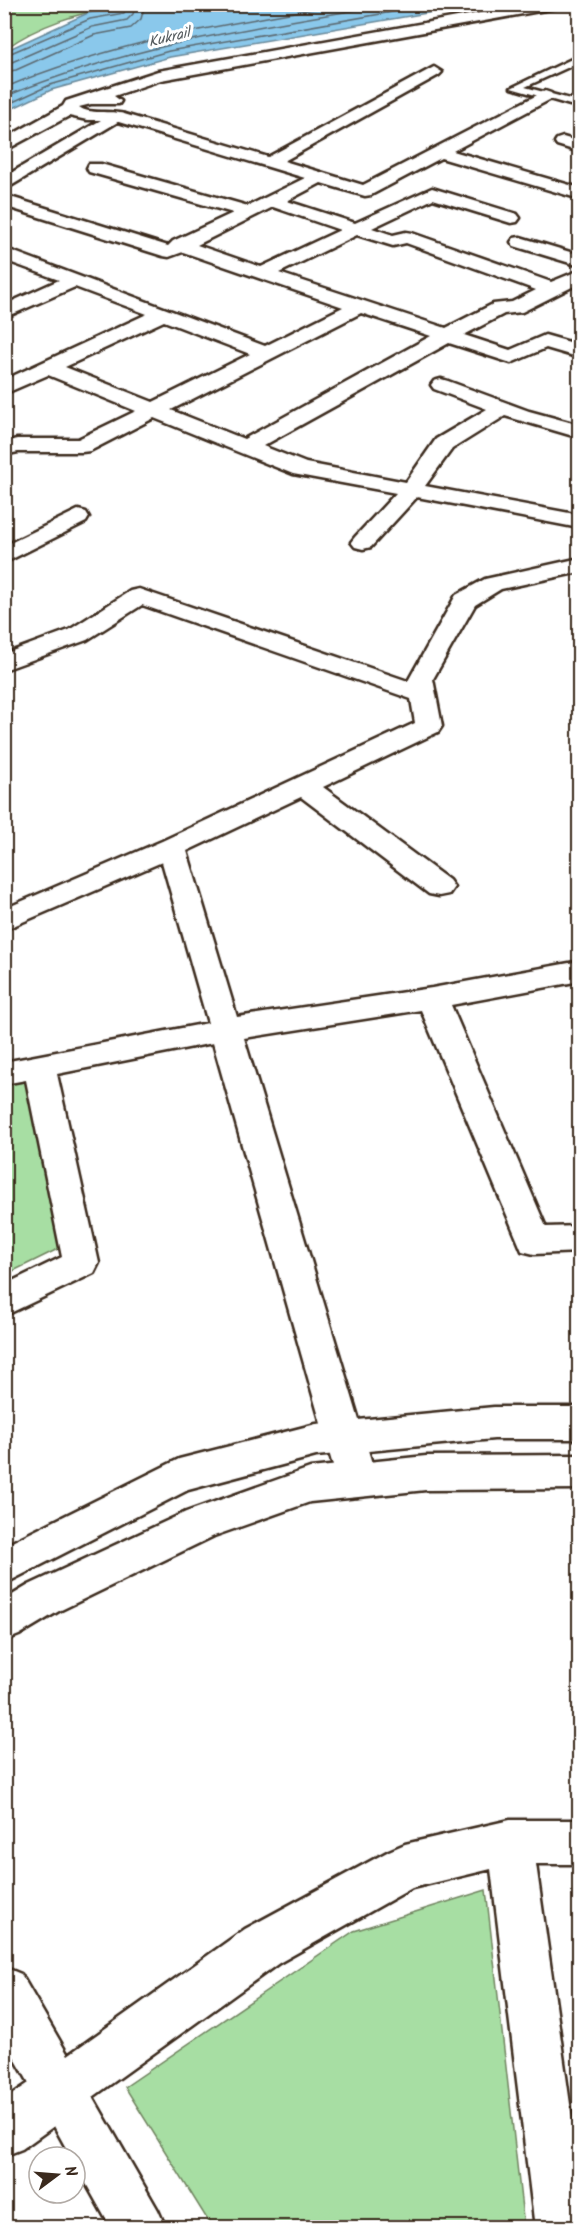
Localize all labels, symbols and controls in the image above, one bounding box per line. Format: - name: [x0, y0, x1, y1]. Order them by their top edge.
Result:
- water label: Kukrail: [146, 20, 196, 55]
- north arrow: [27, 2145, 87, 2205]
- text: N: [57, 2163, 83, 2180]

